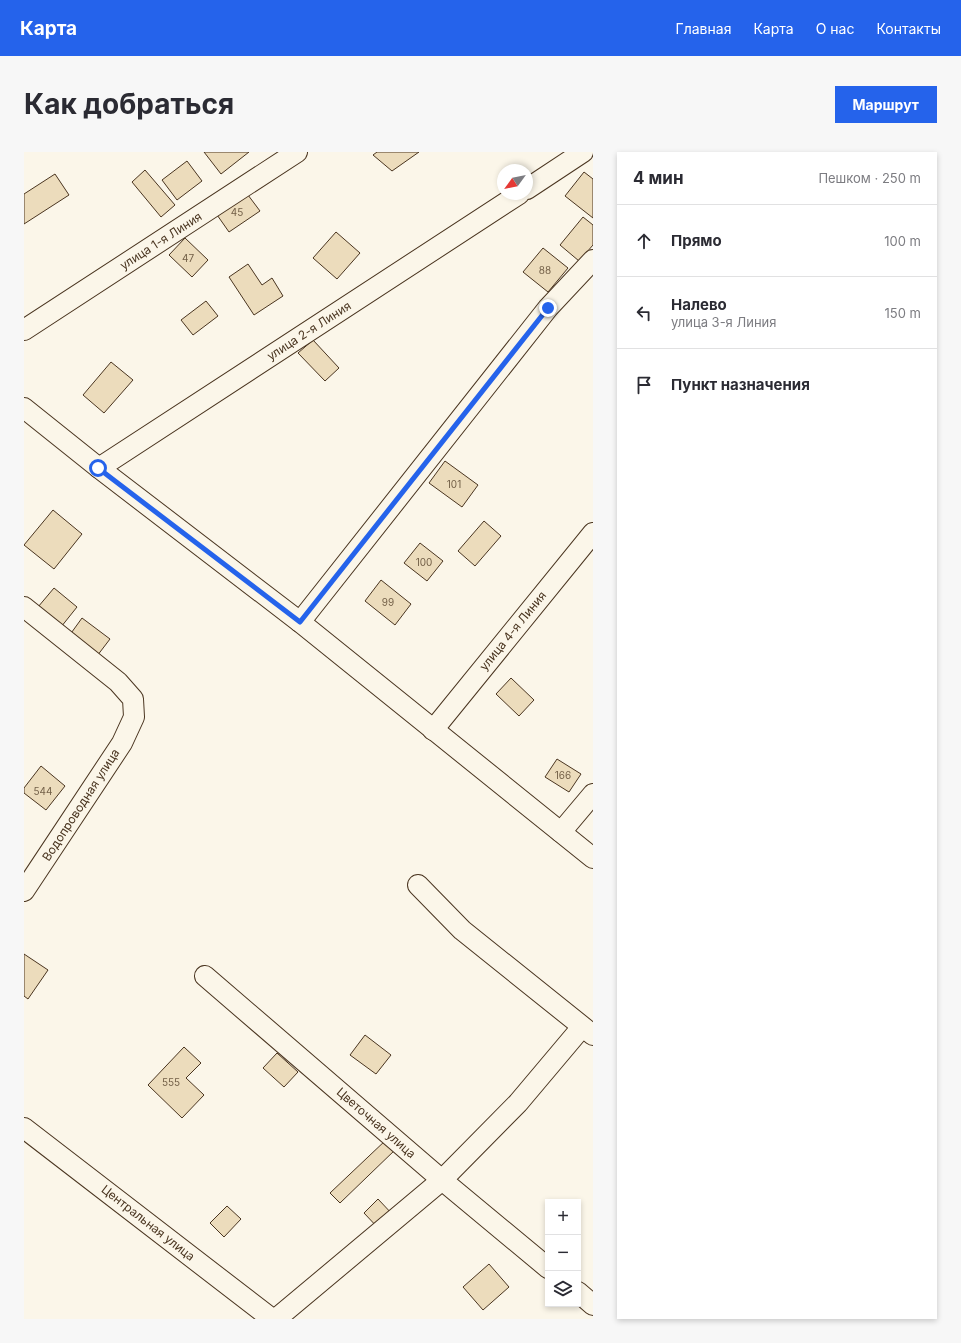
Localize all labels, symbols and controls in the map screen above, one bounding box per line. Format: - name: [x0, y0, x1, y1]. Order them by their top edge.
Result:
- text: Карта: [20, 17, 77, 40]
- text: Главная: [676, 20, 731, 37]
- text: Карта: [753, 20, 794, 37]
- text: О нас: [816, 20, 854, 37]
- text: Контакты: [876, 20, 941, 37]
- button: Маршрут: [835, 86, 937, 123]
- text: Как добраться: [24, 87, 234, 121]
- north arrow: [497, 164, 533, 200]
- text: 4 мин: [633, 168, 684, 188]
- text: Пешком · 250 m: [818, 170, 921, 186]
- house number: 45: [231, 206, 243, 218]
- street label: улица 1-я Линия: [117, 208, 205, 273]
- icon: ahead: [633, 230, 655, 252]
- text: Прямо: [671, 231, 722, 250]
- text: 100 m: [884, 233, 921, 249]
- house number: 47: [182, 252, 194, 264]
- house number: 88: [539, 264, 551, 276]
- text: Налево: [671, 295, 727, 314]
- street label: улица 2-я Линия: [264, 298, 354, 363]
- route end: [539, 299, 557, 317]
- icon: left: [633, 302, 655, 324]
- text: 150 m: [885, 305, 921, 321]
- text: улица 3-я Линия: [671, 314, 776, 330]
- icon: arrive: [633, 374, 655, 396]
- text: Пункт назначения: [671, 375, 810, 394]
- route start: [89, 459, 107, 477]
- house number: 101: [447, 478, 461, 490]
- house number: 100: [416, 556, 432, 568]
- street label: улица 4-я Линия: [476, 588, 549, 673]
- house number: 99: [382, 596, 394, 608]
- street label: Водопроводная улица: [39, 746, 123, 864]
- house number: 166: [555, 769, 571, 781]
- house number: 544: [34, 785, 53, 797]
- house number: 555: [162, 1076, 180, 1088]
- street label: Цветочная улица: [334, 1084, 419, 1161]
- street label: Центральная улица: [99, 1182, 198, 1264]
- map controls: [545, 1199, 581, 1307]
- button: +: [545, 1199, 581, 1235]
- button: −: [545, 1235, 581, 1271]
- button: layers: [545, 1271, 581, 1307]

